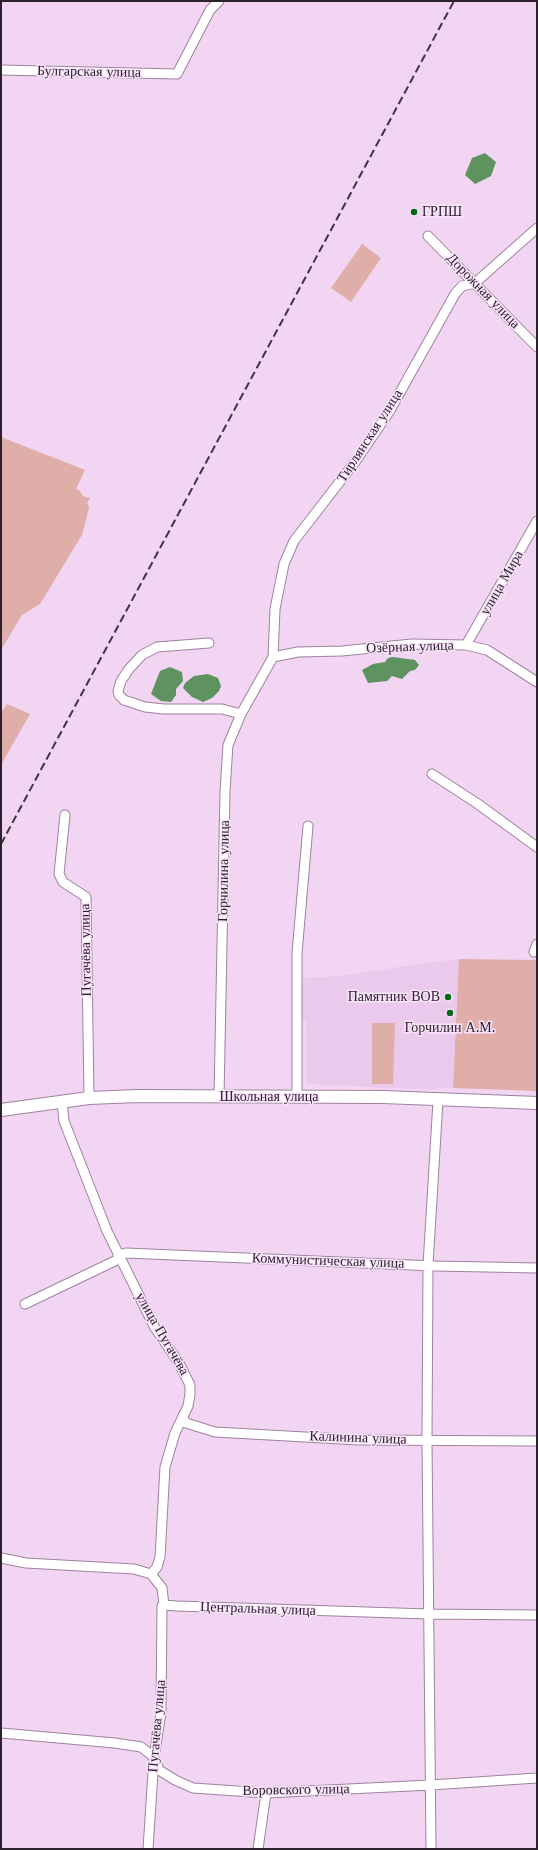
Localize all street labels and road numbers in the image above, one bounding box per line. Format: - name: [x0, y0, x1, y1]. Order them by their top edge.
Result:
- street label: Булгарская улица: [37, 63, 141, 81]
- street label: Дорожная улица: [443, 250, 523, 332]
- street label: Тирлянская улица: [334, 386, 406, 486]
- street label: улица Мира: [477, 548, 527, 618]
- street label: Озёрная улица: [366, 637, 454, 657]
- street label: Горчилина улица: [215, 820, 233, 922]
- street label: Пугачёва улица: [77, 903, 95, 997]
- street label: Школьная улица: [219, 1089, 319, 1105]
- street label: Коммунистическая улица: [251, 1250, 405, 1272]
- street label: улица Пугачёва: [131, 1290, 193, 1378]
- street label: Калинина улица: [309, 1428, 407, 1448]
- street label: Центральная улица: [200, 1599, 316, 1619]
- street label: Пугачёва улица: [145, 1679, 169, 1773]
- street label: Воровского улица: [242, 1781, 350, 1799]

